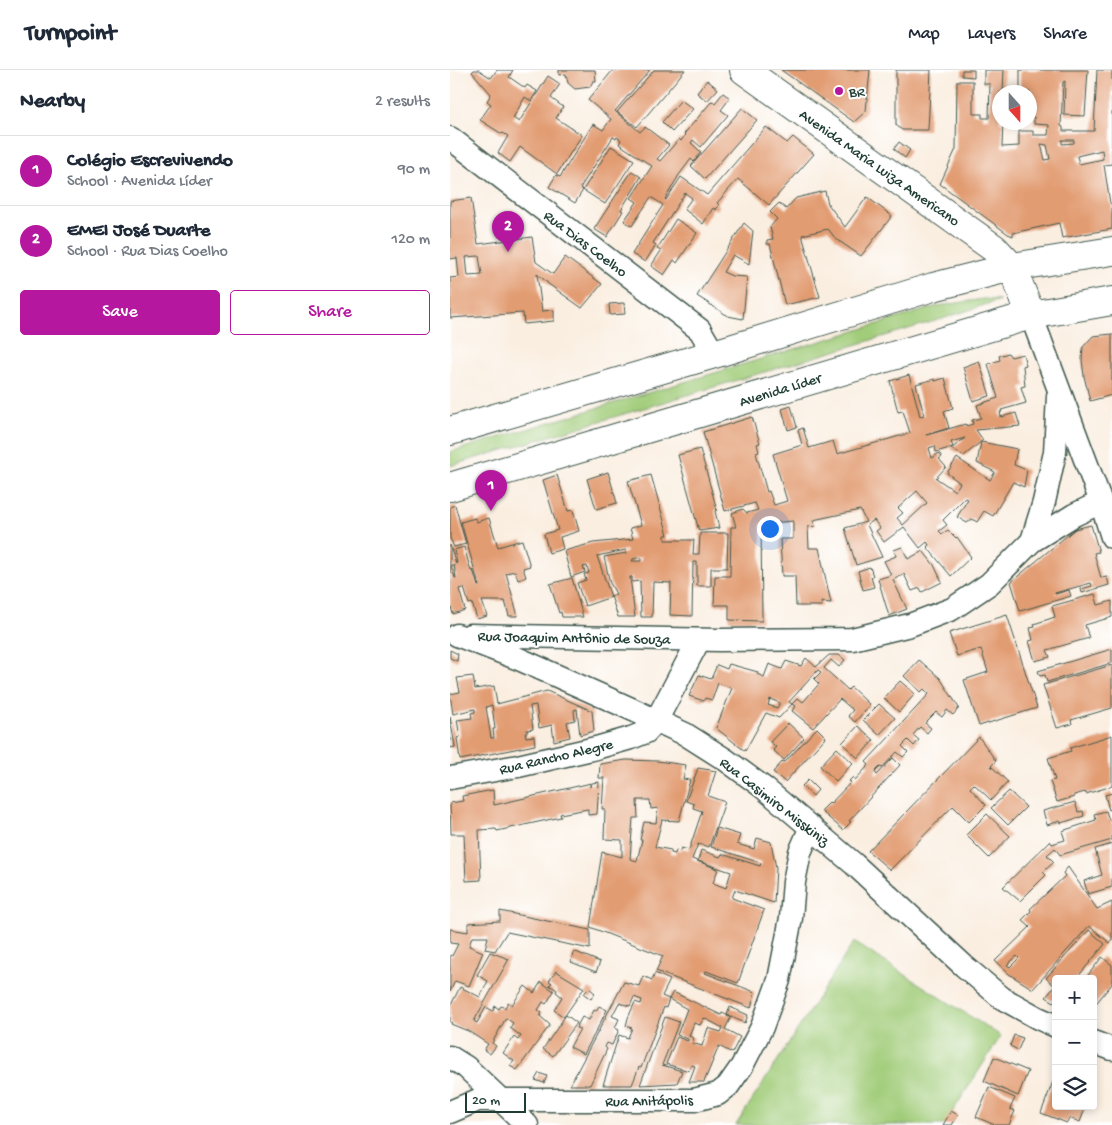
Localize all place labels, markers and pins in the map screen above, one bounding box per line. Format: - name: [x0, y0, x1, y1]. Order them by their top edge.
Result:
- place label: BR: [848, 84, 866, 102]
- marker: BR: [833, 85, 845, 97]
- pin: 2: [492, 211, 524, 252]
- pin: 1: [475, 470, 507, 511]

